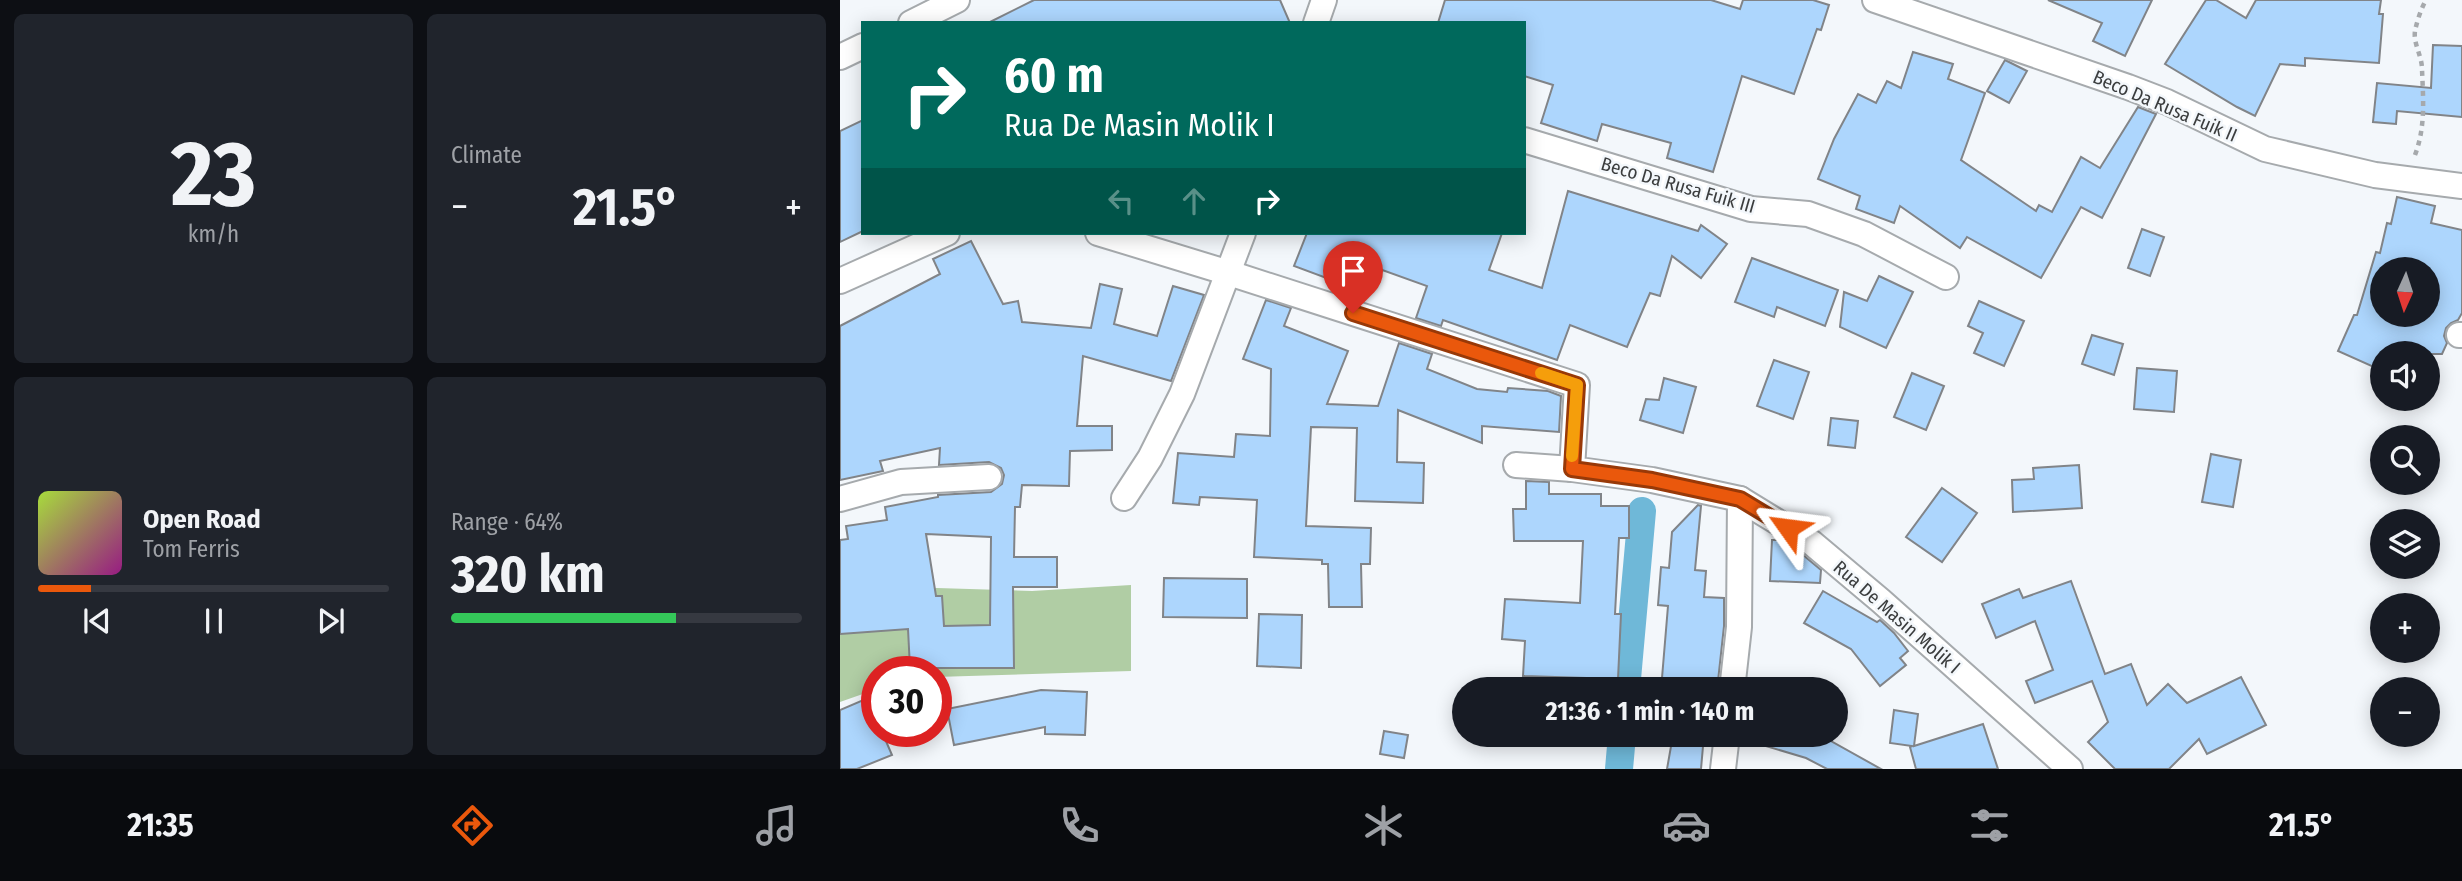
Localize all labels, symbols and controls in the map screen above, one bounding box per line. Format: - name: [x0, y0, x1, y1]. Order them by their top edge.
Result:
- text: 60 m: [1004, 46, 1104, 105]
- icon: right: [889, 49, 980, 140]
- street label: Beco Da Rusa Fuik II: [2089, 65, 2241, 147]
- text: Rua De Masin Molik I: [1004, 106, 1275, 144]
- text: 23: [171, 120, 256, 229]
- text: Climate: [451, 141, 522, 169]
- street label: Beco Da Rusa Fuik III: [1598, 152, 1758, 218]
- text: 21.5°: [573, 176, 680, 239]
- icon: left: [1102, 182, 1140, 220]
- icon: ahead: [1175, 182, 1213, 220]
- icon: right: [1248, 182, 1286, 220]
- text: −: [451, 184, 468, 230]
- text: +: [785, 184, 802, 230]
- text: km/h: [188, 220, 239, 248]
- pin: [1323, 241, 1383, 313]
- icon: arrive: [1334, 252, 1372, 290]
- north arrow: [2370, 257, 2440, 327]
- map controls: [2370, 257, 2440, 747]
- button: sound: [2370, 341, 2440, 411]
- button: search: [2370, 425, 2440, 495]
- position arrow: [1751, 491, 1825, 565]
- text: Open Road: [143, 504, 261, 535]
- text: Range · 64%: [451, 508, 563, 536]
- button: layers: [2370, 509, 2440, 579]
- text: Tom Ferris: [143, 535, 240, 563]
- text: 320 km: [451, 543, 605, 606]
- street label: Rua De Masin Molik I: [1829, 556, 1965, 678]
- button: +: [2370, 593, 2440, 663]
- icon: previous: [78, 602, 116, 640]
- icon: pause: [195, 602, 233, 640]
- icon: next: [312, 602, 350, 640]
- speed limit sign: 30: [861, 656, 952, 747]
- button: −: [2370, 677, 2440, 747]
- text: 21:36 · 1 min · 140 m: [1546, 696, 1754, 727]
- icon: directions: [448, 801, 497, 850]
- icon: music: [752, 801, 801, 850]
- icon: phone: [1055, 801, 1104, 850]
- icon: climate: [1359, 801, 1408, 850]
- icon: car: [1662, 801, 1711, 850]
- icon: filters: [1965, 801, 2014, 850]
- text: 21:35: [127, 806, 194, 844]
- text: 21.5°: [2269, 806, 2335, 844]

